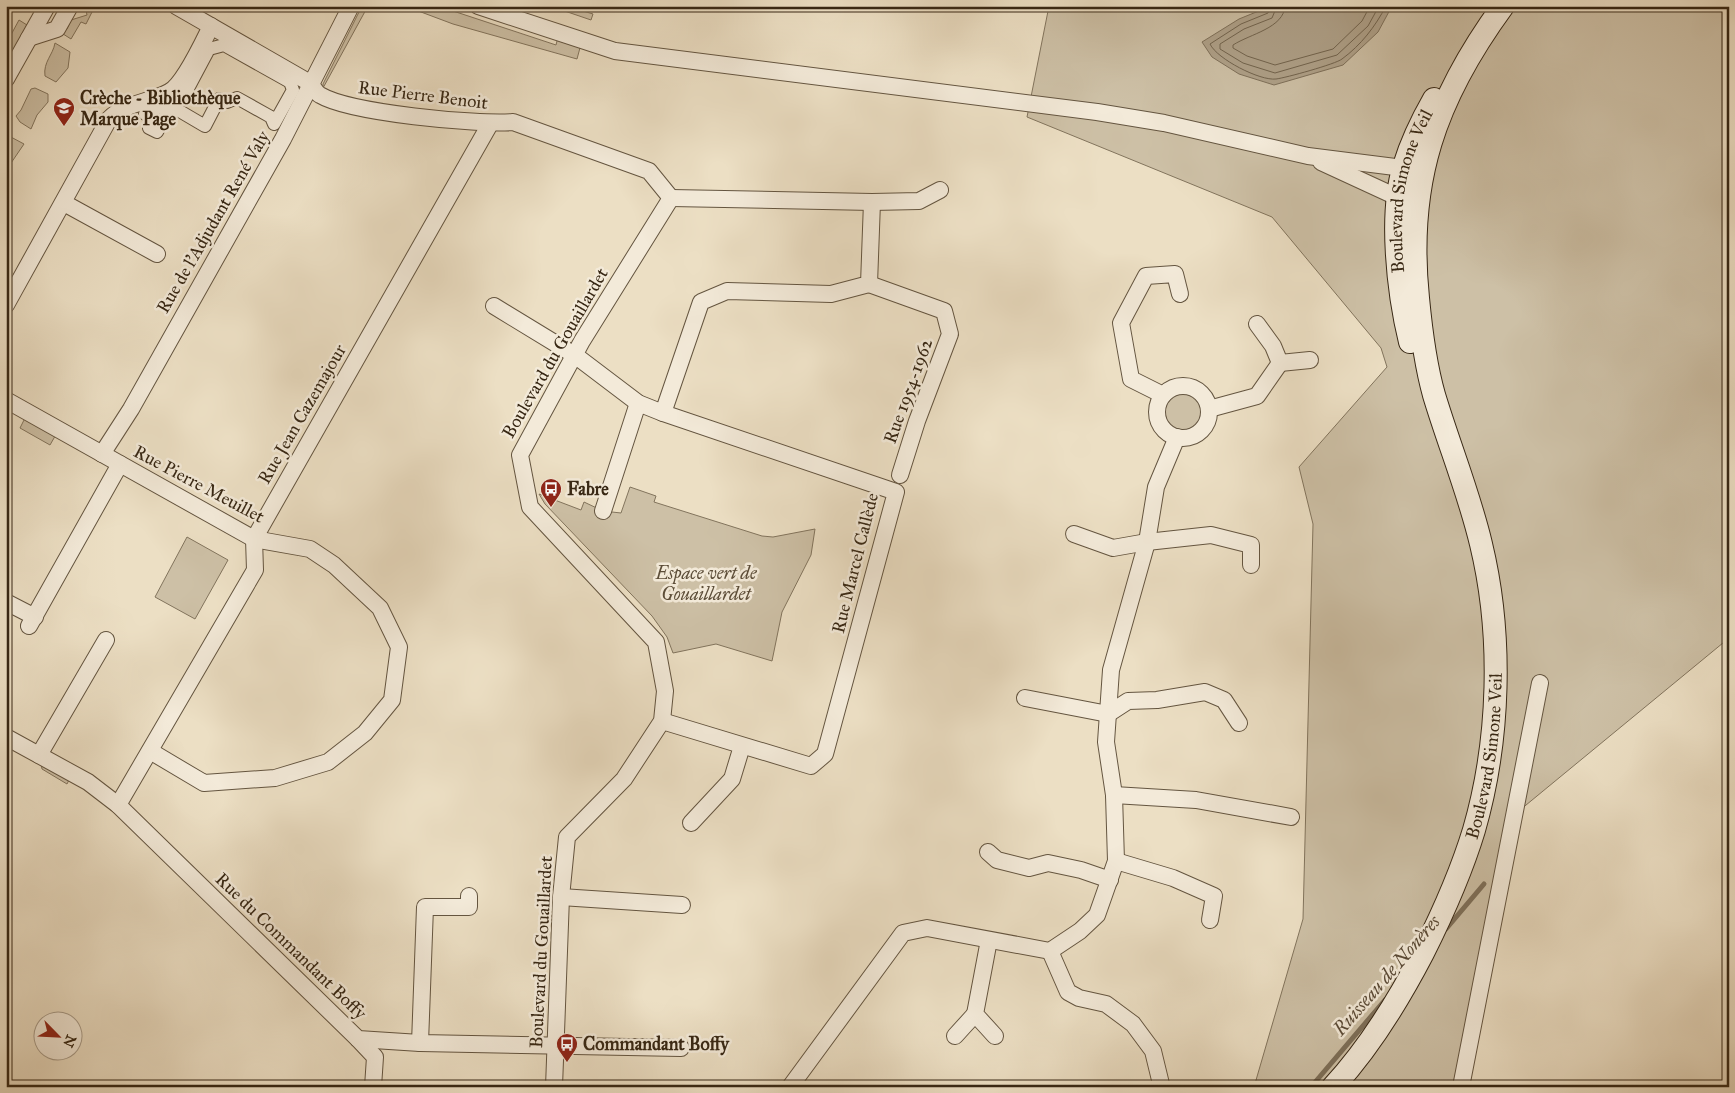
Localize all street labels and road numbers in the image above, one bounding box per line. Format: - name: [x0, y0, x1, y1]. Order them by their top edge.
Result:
- street label: Rue Pierre Benoit: [357, 76, 490, 114]
- street label: Boulevard Simone Veil: [1385, 105, 1437, 274]
- street label: Rue de l'Adjudant René Valy: [152, 126, 275, 317]
- street label: Boulevard du Gouaillardet: [497, 264, 613, 442]
- street label: Rue 1954-1962: [879, 335, 937, 447]
- street label: Rue Jean Cazemajour: [253, 340, 352, 488]
- street label: Rue Pierre Meuillet: [130, 440, 269, 528]
- street label: Rue Marcel Callède: [827, 491, 883, 635]
- street label: Boulevard Simone Veil: [1461, 673, 1507, 842]
- street label: Boulevard du Gouaillardet: [525, 855, 557, 1049]
- street label: Rue du Commandant Boffy: [211, 868, 372, 1024]

